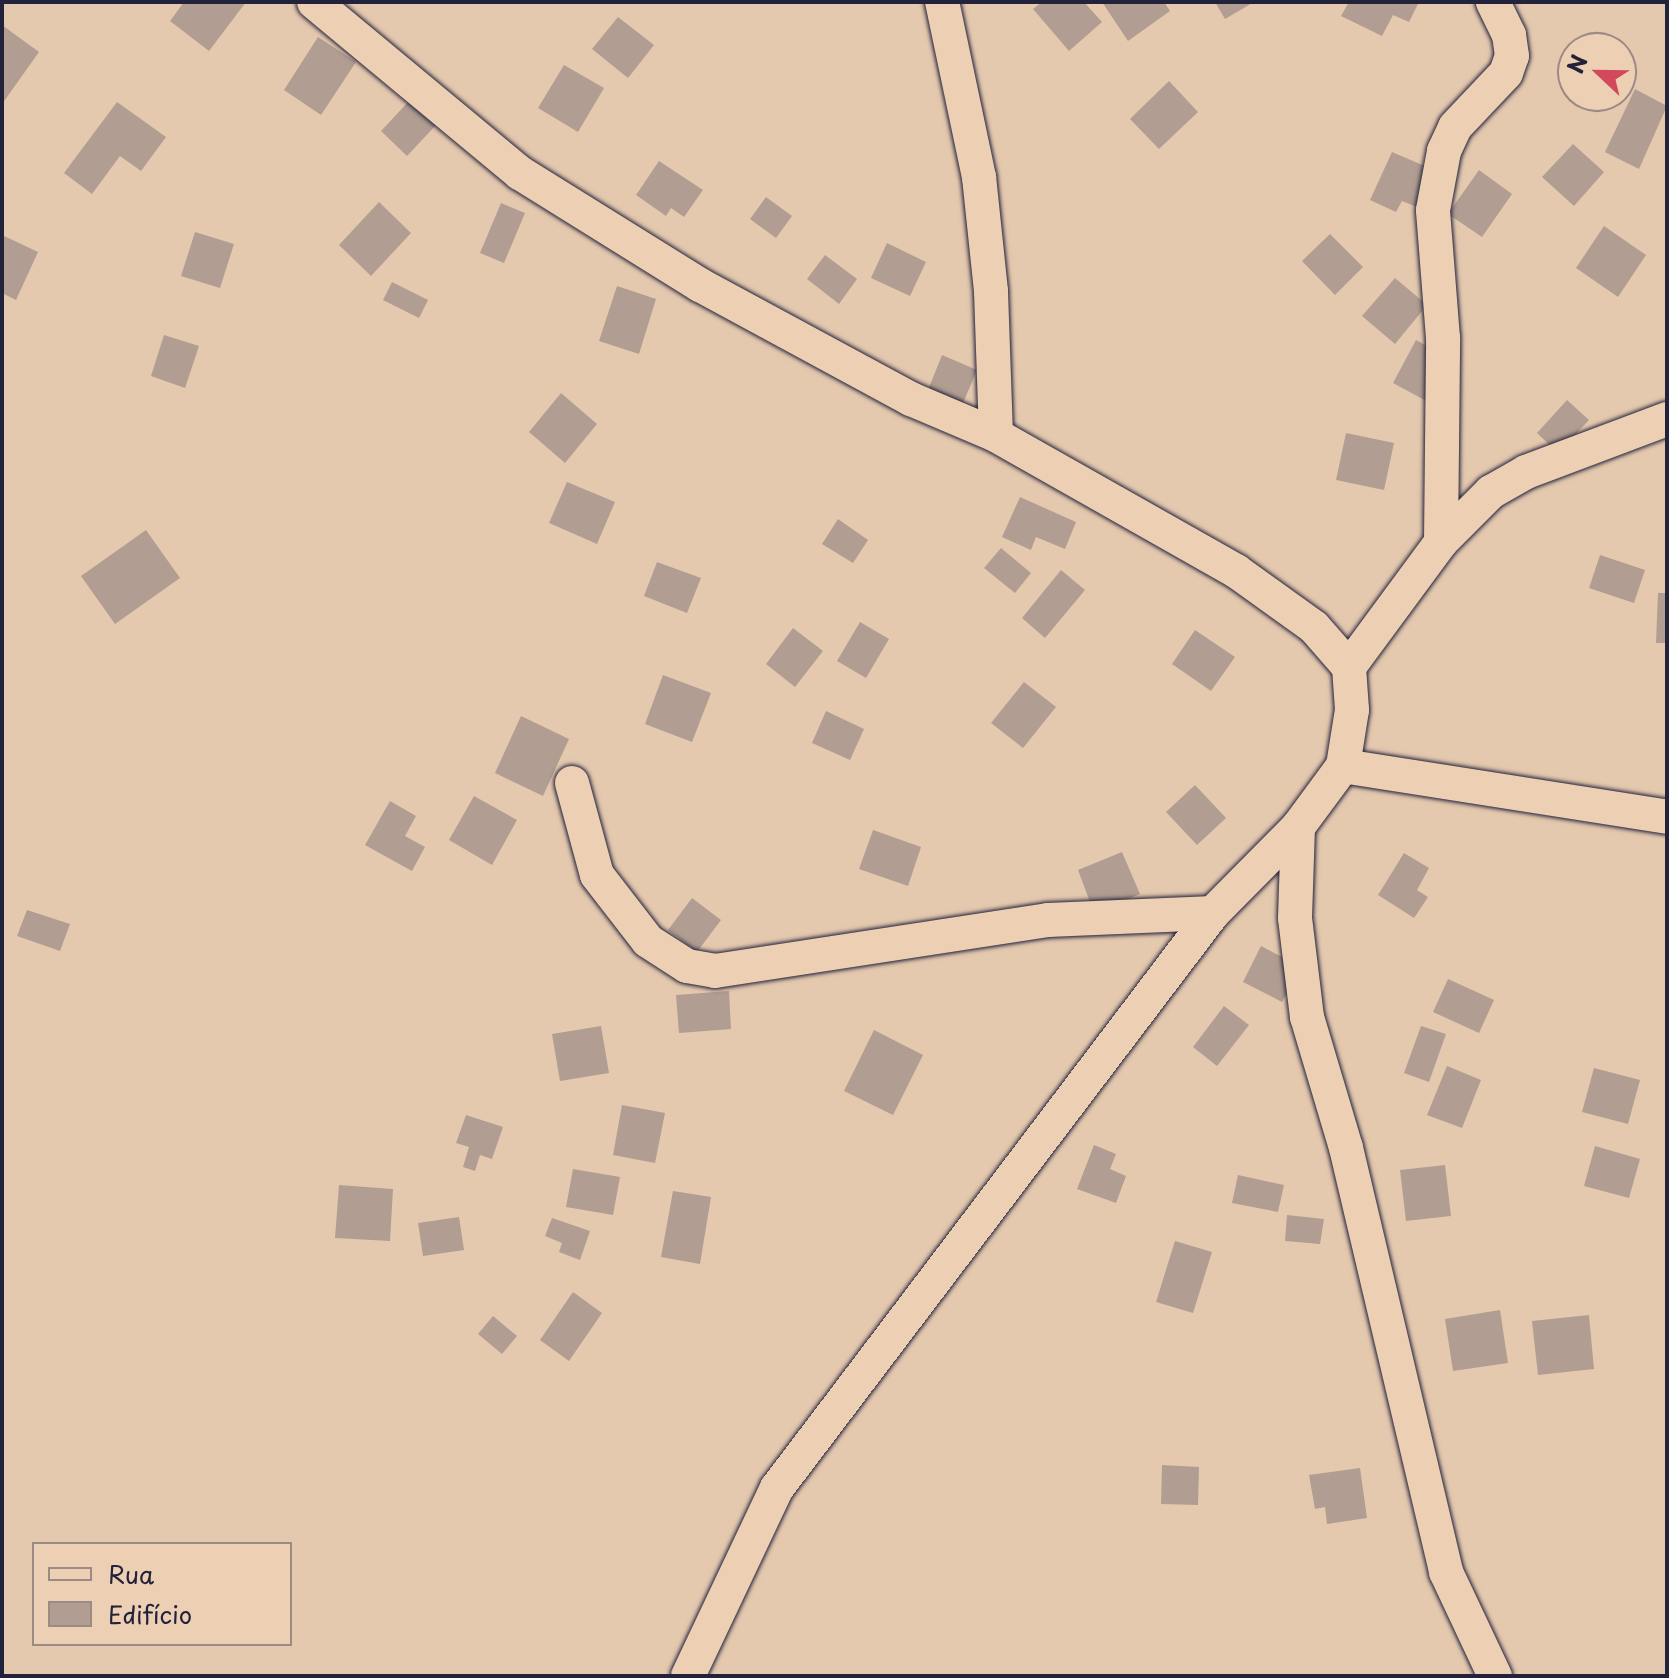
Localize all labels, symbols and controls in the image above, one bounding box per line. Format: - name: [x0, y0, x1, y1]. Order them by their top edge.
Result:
- north arrow: [1557, 32, 1637, 112]
- text: N: [1558, 49, 1595, 78]
- legend: [32, 1542, 292, 1646]
- text: Rua: [108, 1556, 154, 1592]
- text: Edifício: [108, 1596, 192, 1632]

